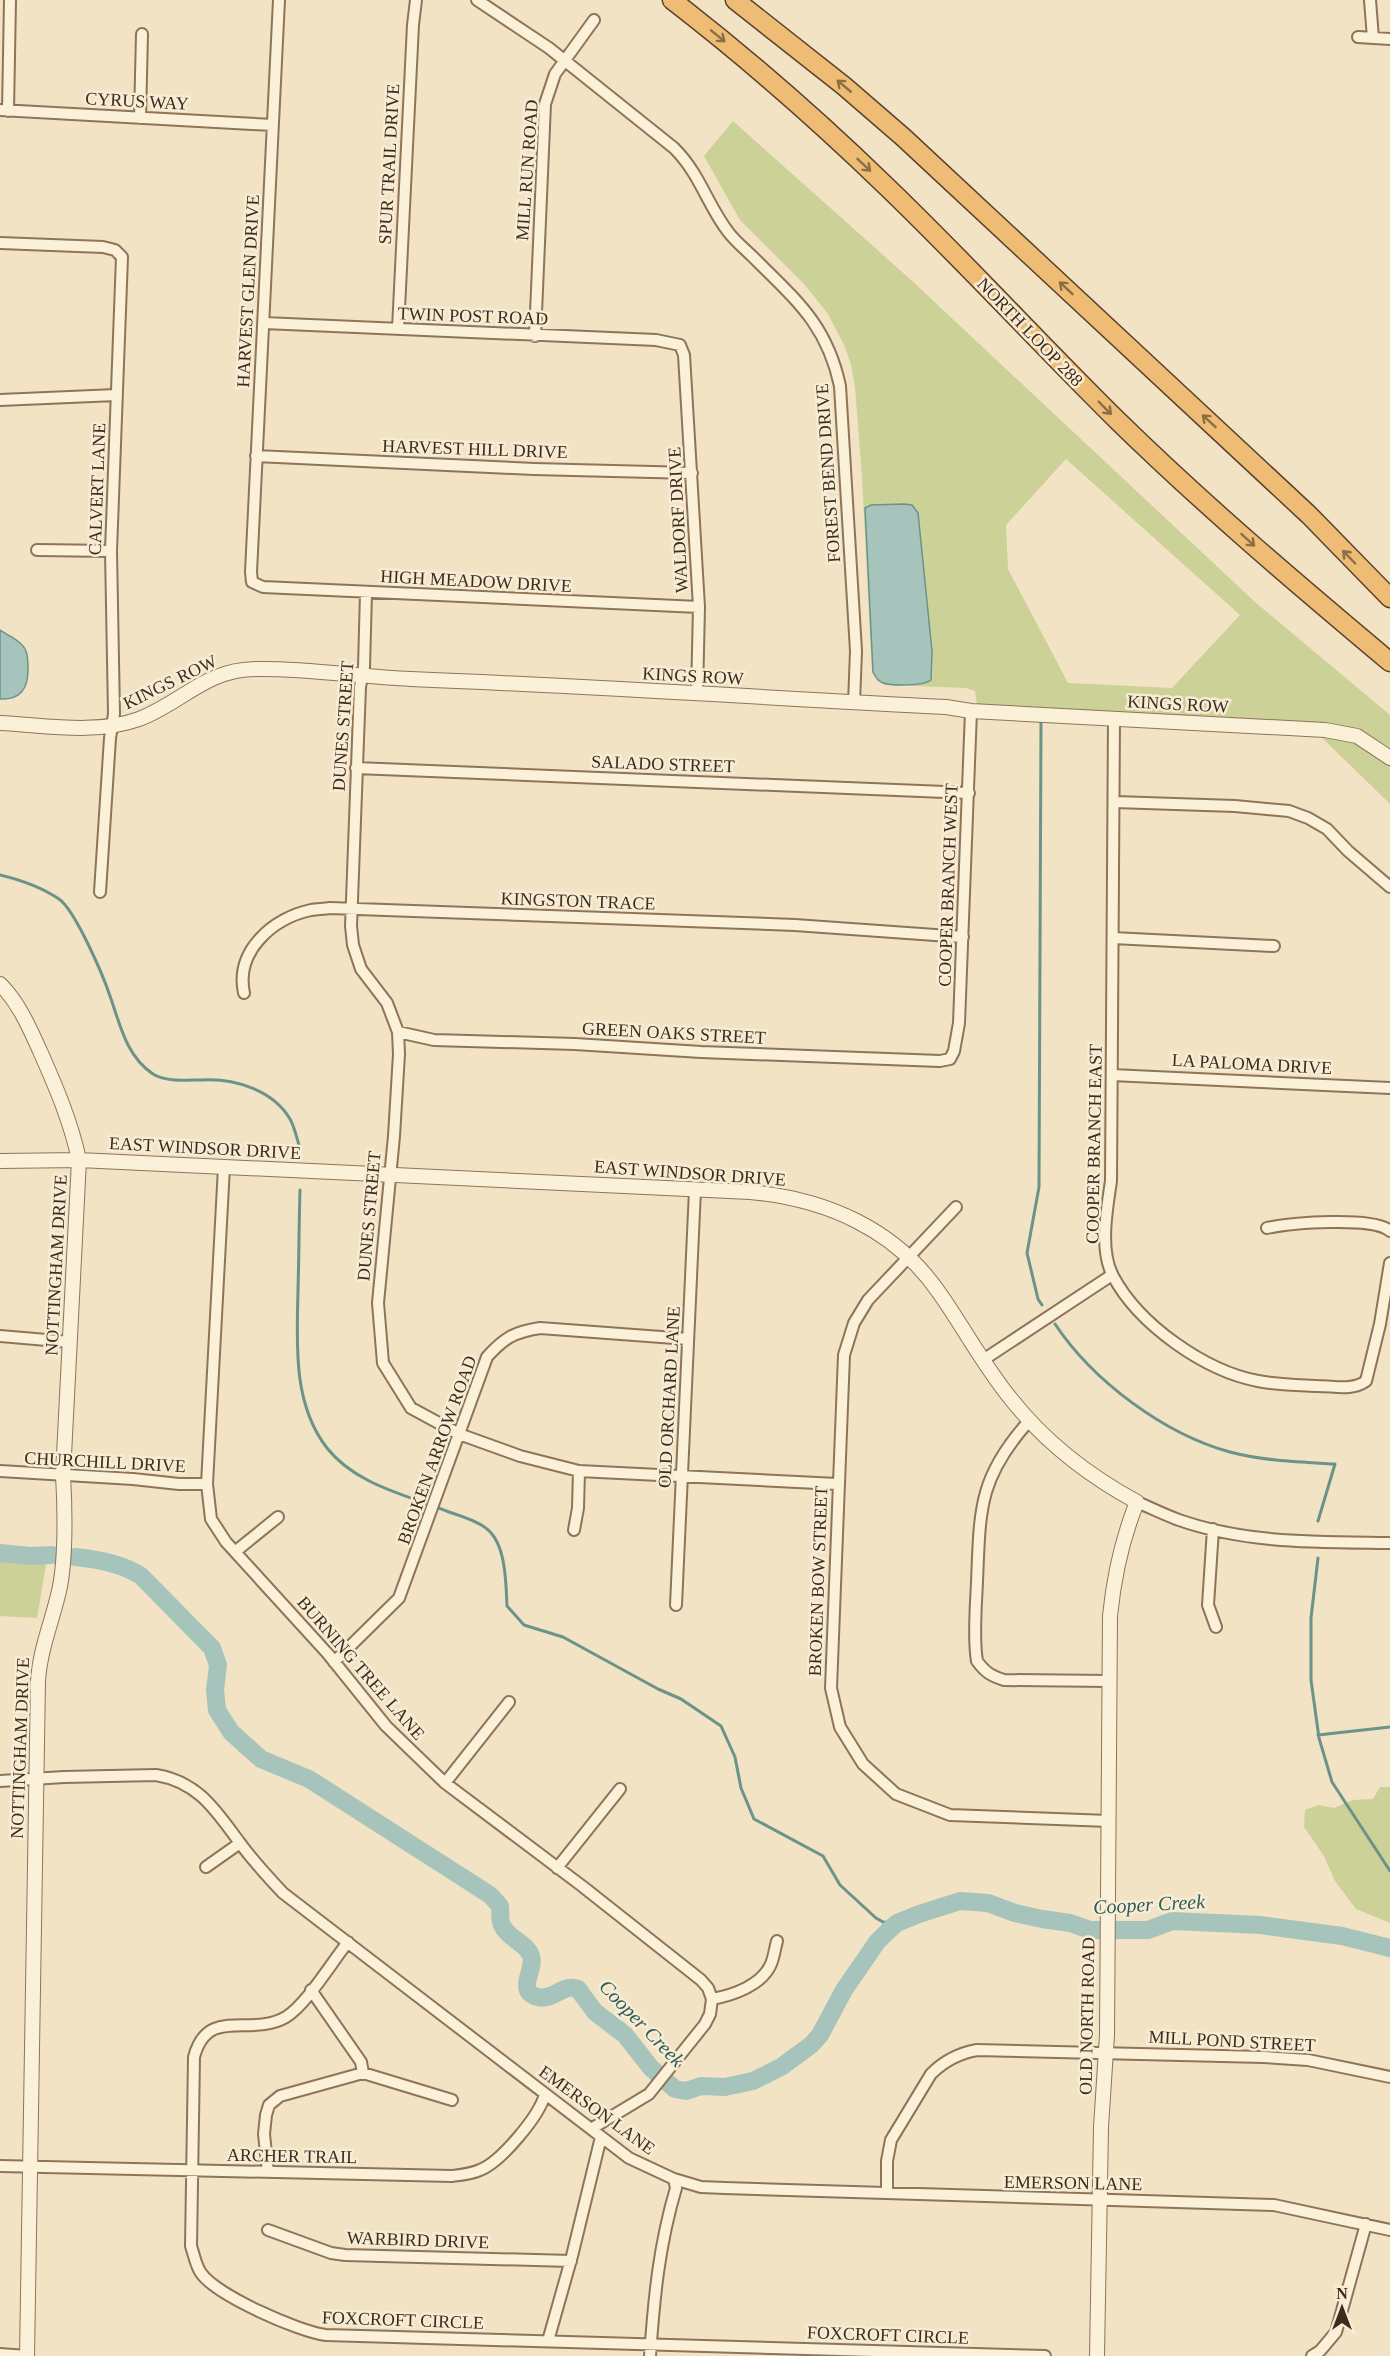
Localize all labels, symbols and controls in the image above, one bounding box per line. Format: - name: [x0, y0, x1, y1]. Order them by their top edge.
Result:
- one-way arrow: [710, 30, 726, 43]
- one-way arrow: [837, 79, 852, 93]
- street label: SPUR TRAIL DRIVE: [375, 83, 403, 245]
- street label: CYRUS WAY: [85, 88, 189, 114]
- street label: MILL RUN ROAD: [512, 99, 542, 241]
- one-way arrow: [856, 158, 871, 172]
- street label: HARVEST GLEN DRIVE: [233, 194, 263, 388]
- street label: NORTH LOOP 288: [973, 274, 1087, 390]
- one-way arrow: [1059, 281, 1074, 295]
- street label: TWIN POST ROAD: [397, 303, 549, 329]
- street label: FOREST BEND DRIVE: [812, 383, 844, 563]
- one-way arrow: [1097, 401, 1112, 415]
- one-way arrow: [1201, 414, 1216, 428]
- street label: CALVERT LANE: [85, 422, 109, 556]
- street label: HARVEST HILL DRIVE: [382, 436, 568, 462]
- street label: WALDORF DRIVE: [664, 446, 692, 594]
- one-way arrow: [1240, 534, 1256, 547]
- one-way arrow: [1342, 549, 1356, 564]
- street label: HIGH MEADOW DRIVE: [380, 566, 572, 596]
- street label: KINGS ROW: [120, 651, 220, 713]
- street label: DUNES STREET: [328, 660, 358, 792]
- street label: KINGS ROW: [642, 663, 744, 689]
- street label: KINGS ROW: [1127, 691, 1229, 717]
- street label: SALADO STREET: [591, 752, 735, 776]
- street label: COOPER BRANCH WEST: [934, 783, 962, 987]
- street label: KINGSTON TRACE: [500, 888, 656, 914]
- street label: GREEN OAKS STREET: [582, 1018, 766, 1048]
- street label: COOPER BRANCH EAST: [1082, 1044, 1106, 1244]
- street label: LA PALOMA DRIVE: [1171, 1050, 1333, 1078]
- street label: EAST WINDSOR DRIVE: [108, 1133, 302, 1163]
- street label: DUNES STREET: [353, 1150, 385, 1282]
- street label: EAST WINDSOR DRIVE: [593, 1156, 787, 1190]
- street label: NOTTINGHAM DRIVE: [41, 1174, 71, 1356]
- street label: OLD ORCHARD LANE: [654, 1306, 684, 1488]
- street label: BROKEN ARROW ROAD: [393, 1353, 481, 1547]
- street label: CHURCHILL DRIVE: [24, 1448, 186, 1476]
- street label: BROKEN BOW STREET: [805, 1485, 831, 1677]
- street label: BURNING TREE LANE: [293, 1592, 429, 1744]
- street label: NOTTINGHAM DRIVE: [7, 1657, 33, 1839]
- water label: Cooper Creek: [1092, 1890, 1207, 1919]
- street label: OLD NORTH ROAD: [1076, 1937, 1098, 2095]
- water label: Cooper Creek: [594, 1975, 690, 2072]
- street label: MILL POND STREET: [1148, 2027, 1316, 2055]
- street label: EMERSON LANE: [535, 2061, 659, 2159]
- street label: ARCHER TRAIL: [227, 2145, 357, 2167]
- street label: EMERSON LANE: [1004, 2172, 1142, 2194]
- street label: WARBIRD DRIVE: [346, 2228, 490, 2252]
- north arrow: [1312, 2278, 1372, 2338]
- text: N: [1336, 2285, 1348, 2302]
- street label: FOXCROFT CIRCLE: [322, 2307, 484, 2333]
- street label: FOXCROFT CIRCLE: [807, 2322, 969, 2348]

